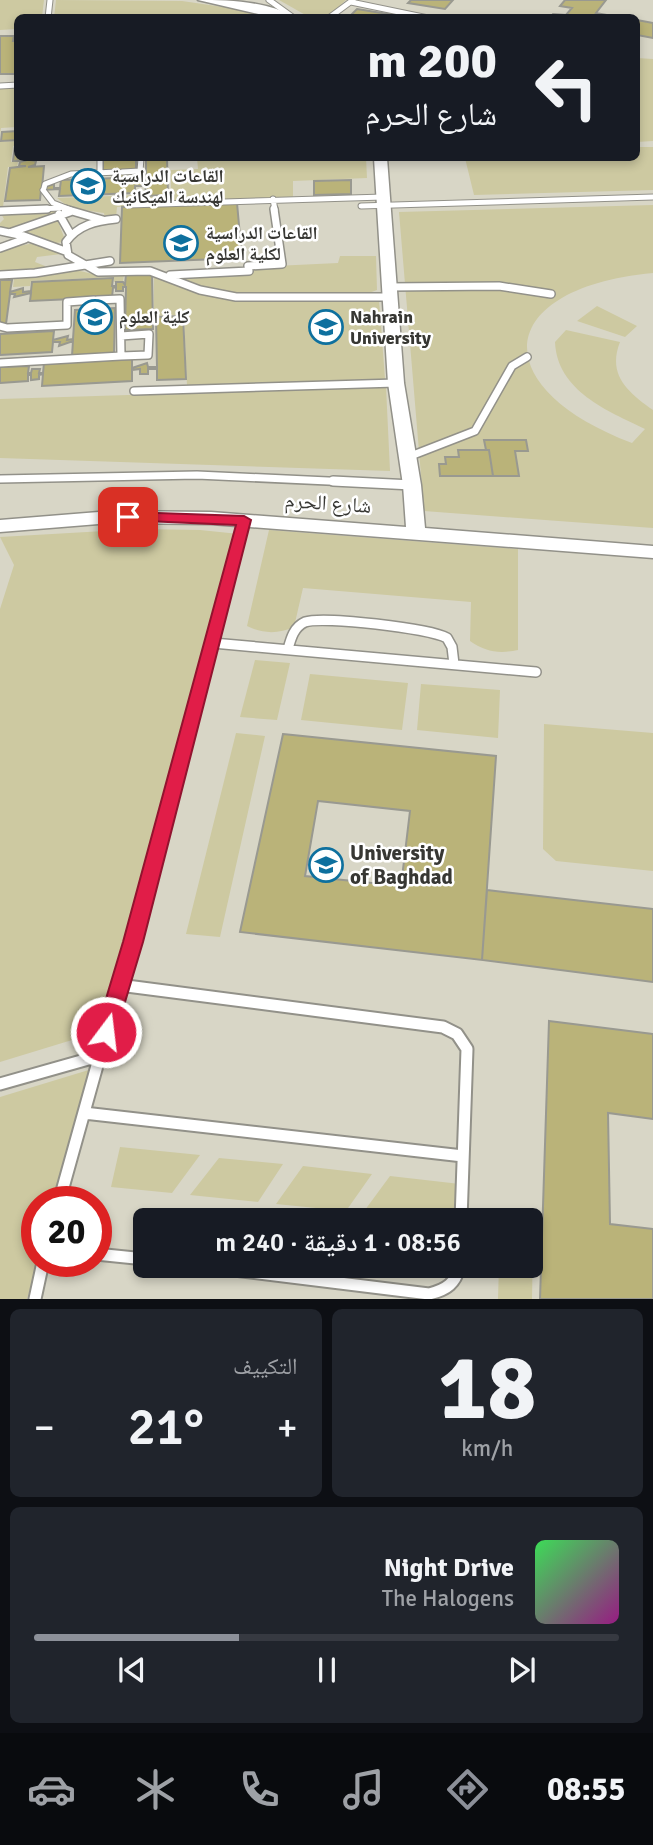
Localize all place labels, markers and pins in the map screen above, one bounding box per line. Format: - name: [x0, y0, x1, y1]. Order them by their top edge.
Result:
- place label: القاعات الدراسية لهندسة الميكانيك: [112, 165, 224, 208]
- school or university icon: القاعات الدراسية لهندسة الميكانيك: [69, 167, 107, 205]
- place label: القاعات الدراسية لكلية العلوم: [206, 222, 318, 266]
- school or university icon: القاعات الدراسية لكلية العلوم: [162, 224, 200, 262]
- school or university icon: كلية العلوم: [76, 298, 114, 336]
- place label: كلية العلوم: [119, 306, 190, 329]
- place label: Nahrain University: [350, 306, 431, 349]
- school or university icon: Nahrain University: [307, 308, 345, 346]
- pin: [98, 487, 158, 547]
- place label: University of Baghdad: [350, 840, 453, 890]
- school or university icon: University of Baghdad: [307, 846, 345, 884]

